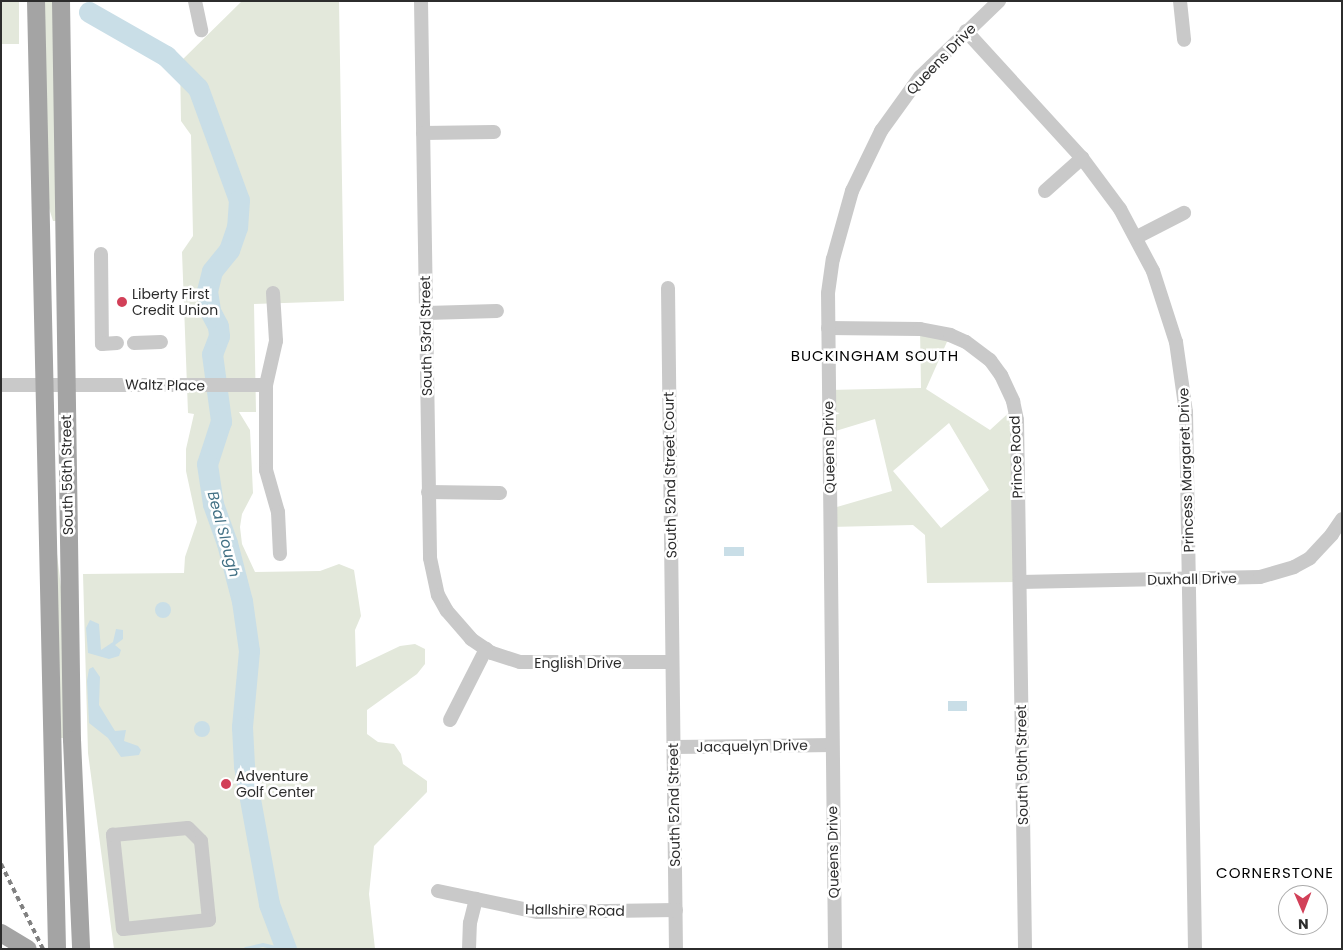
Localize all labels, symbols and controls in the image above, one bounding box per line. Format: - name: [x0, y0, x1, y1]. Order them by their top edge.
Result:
- street label: Queens Drive: [903, 20, 979, 98]
- street label: South 53rd Street: [417, 276, 435, 396]
- place label: Liberty First Credit Union: [132, 286, 218, 318]
- marker: Liberty First Credit Union: [116, 296, 128, 308]
- district label: BUCKINGHAM SOUTH: [789, 347, 961, 365]
- street label: Waltz Place: [125, 376, 205, 394]
- street label: Princess Margaret Drive: [1175, 387, 1197, 553]
- street label: South 52nd Street Court: [660, 392, 680, 558]
- street label: Queens Drive: [820, 401, 838, 493]
- street label: South 56th Street: [58, 415, 76, 535]
- street label: Prince Road: [1006, 415, 1026, 499]
- water label: Beal Slough: [204, 489, 244, 579]
- street label: Duxhall Drive: [1147, 570, 1237, 588]
- street label: English Drive: [534, 655, 622, 671]
- street label: South 50th Street: [1013, 705, 1031, 825]
- street label: Jacquelyn Drive: [696, 737, 808, 755]
- street label: South 52nd Street: [665, 743, 683, 867]
- place label: Adventure Golf Center: [236, 768, 315, 800]
- marker: Adventure Golf Center: [220, 778, 232, 790]
- street label: Queens Drive: [824, 806, 842, 898]
- district label: CORNERSTONE: [1215, 864, 1335, 882]
- north arrow: [1278, 885, 1328, 935]
- street label: Hallshire Road: [525, 901, 625, 919]
- text: N: [1298, 914, 1309, 934]

